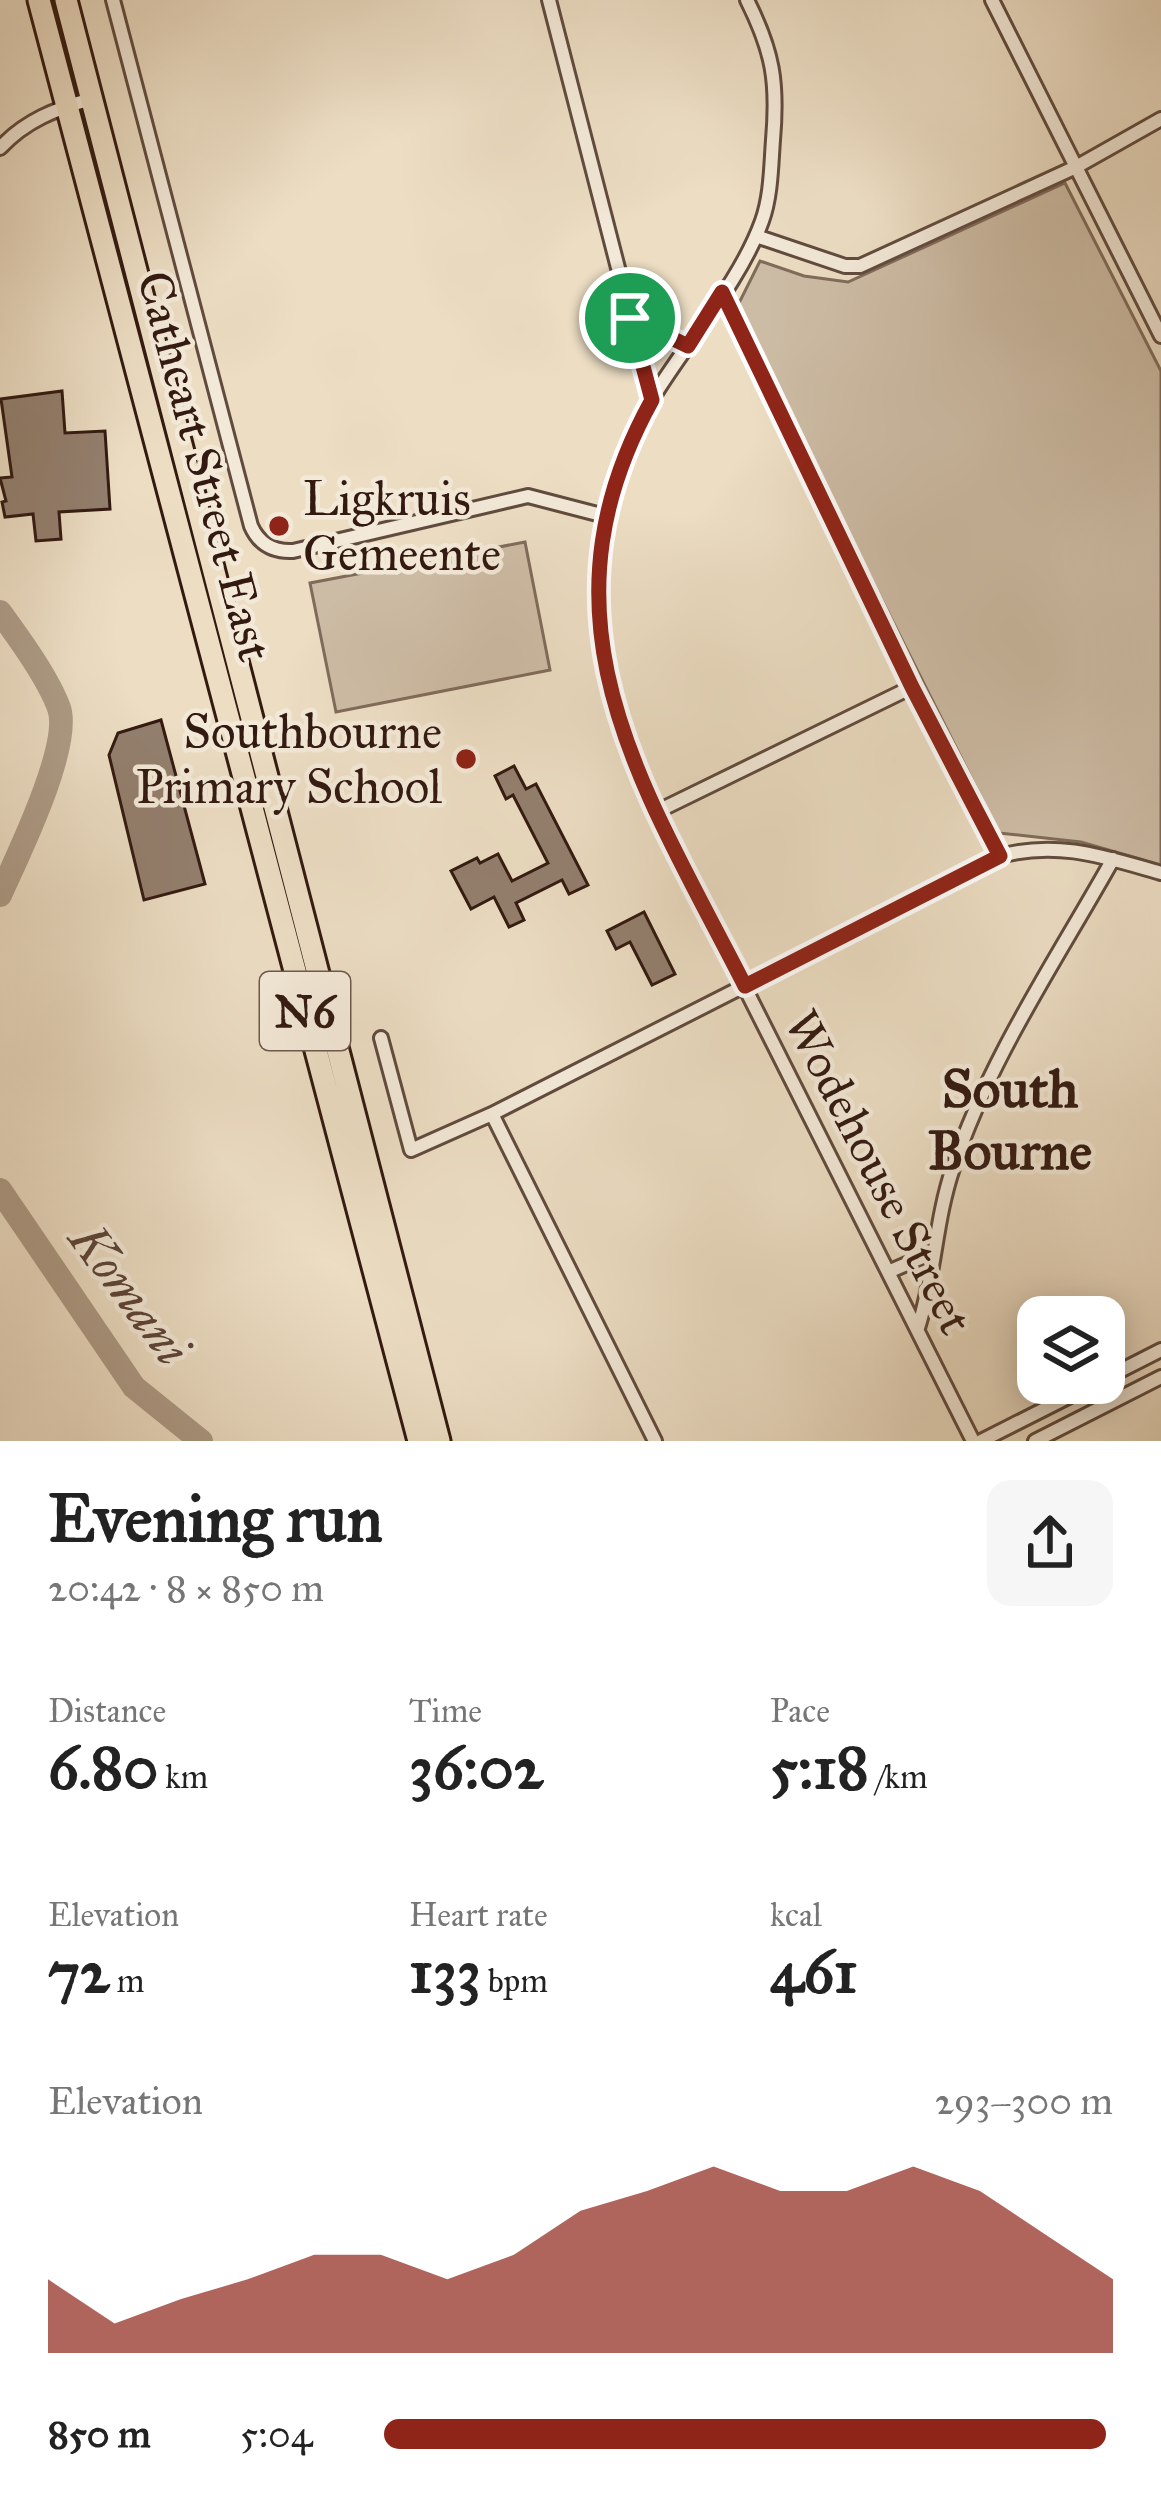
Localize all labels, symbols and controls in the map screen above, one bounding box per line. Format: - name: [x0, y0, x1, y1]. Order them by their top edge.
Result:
- street label: Cathcart Street East: [125, 265, 285, 667]
- pin: [579, 267, 681, 369]
- icon: arrive: [597, 285, 663, 351]
- place label: Ligkruis Gemeente: [303, 469, 501, 583]
- marker: Ligkruis Gemeente: [266, 513, 292, 539]
- place label: Southbourne Primary School: [136, 702, 442, 816]
- marker: Southbourne Primary School: [453, 746, 479, 772]
- road number: N6: [260, 972, 350, 1050]
- street label: Wodehouse Street: [772, 1000, 986, 1344]
- district label: South Bourne: [928, 1056, 1092, 1184]
- water label: Komani: [55, 1208, 204, 1378]
- map controls: [1017, 1296, 1125, 1404]
- button: layers: [1017, 1296, 1125, 1404]
- text: Evening run: [48, 1478, 383, 1559]
- button: share: [987, 1480, 1113, 1606]
- text: 20:42 · 8 × 850 m: [48, 1564, 324, 1612]
- text: Distance: [48, 1691, 166, 1731]
- text: Time: [409, 1691, 482, 1731]
- text: Pace: [770, 1691, 830, 1731]
- text: 6.80: [48, 1731, 158, 1804]
- text: 36:02: [409, 1731, 543, 1804]
- text: 5:18: [770, 1731, 869, 1804]
- text: km: [158, 1757, 208, 1797]
- text: /km: [869, 1757, 928, 1797]
- text: Elevation: [48, 1895, 179, 1935]
- text: Heart rate: [409, 1895, 548, 1935]
- text: kcal: [770, 1895, 822, 1935]
- text: 72: [48, 1935, 110, 2008]
- text: 133: [409, 1935, 481, 2008]
- text: 461: [770, 1935, 858, 2008]
- text: m: [110, 1961, 144, 2001]
- text: bpm: [481, 1961, 548, 2001]
- text: Elevation: [48, 2077, 203, 2125]
- text: 293–300 m: [935, 2077, 1113, 2125]
- text: 850 m: [48, 2410, 151, 2458]
- text: 5:04: [240, 2410, 312, 2458]

